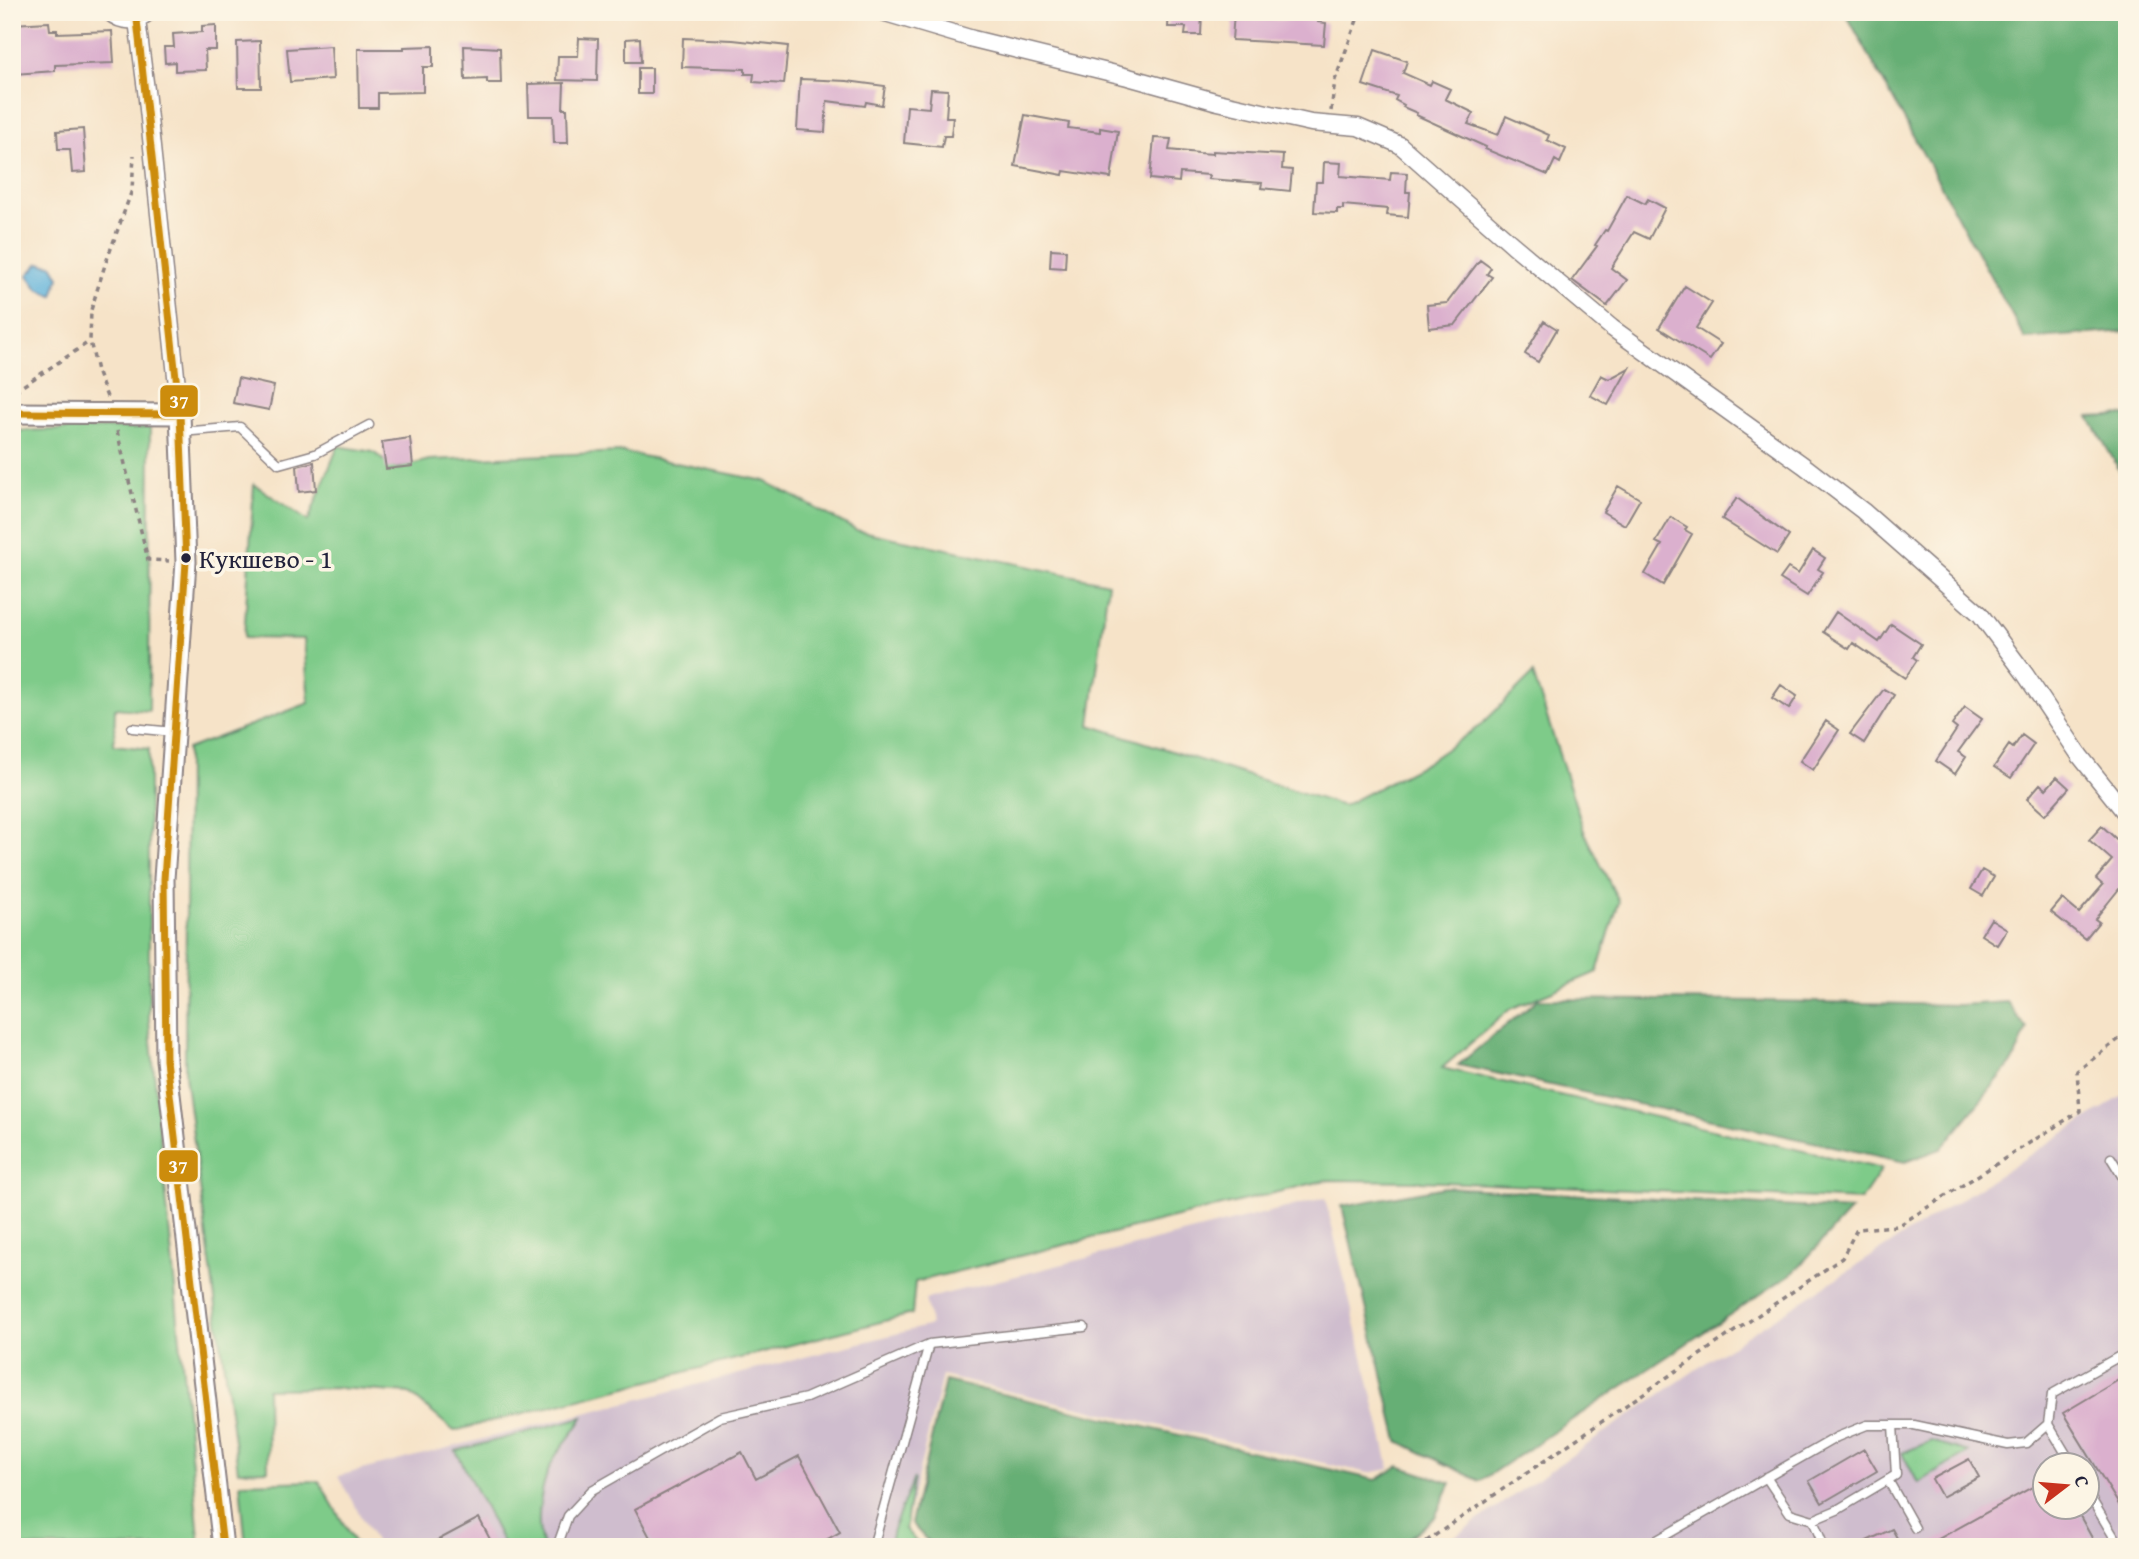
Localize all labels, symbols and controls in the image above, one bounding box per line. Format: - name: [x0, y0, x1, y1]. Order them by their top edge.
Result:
- line badge: 37: [159, 384, 199, 418]
- text: 37: [169, 387, 189, 415]
- place label: Кукшево - 1: [199, 539, 333, 578]
- marker: Кукшево - 1: [179, 551, 193, 565]
- line badge: 37: [158, 1149, 199, 1183]
- text: 37: [168, 1152, 188, 1180]
- north arrow: [2030, 1450, 2100, 1520]
- text: С: [2067, 1472, 2097, 1491]

